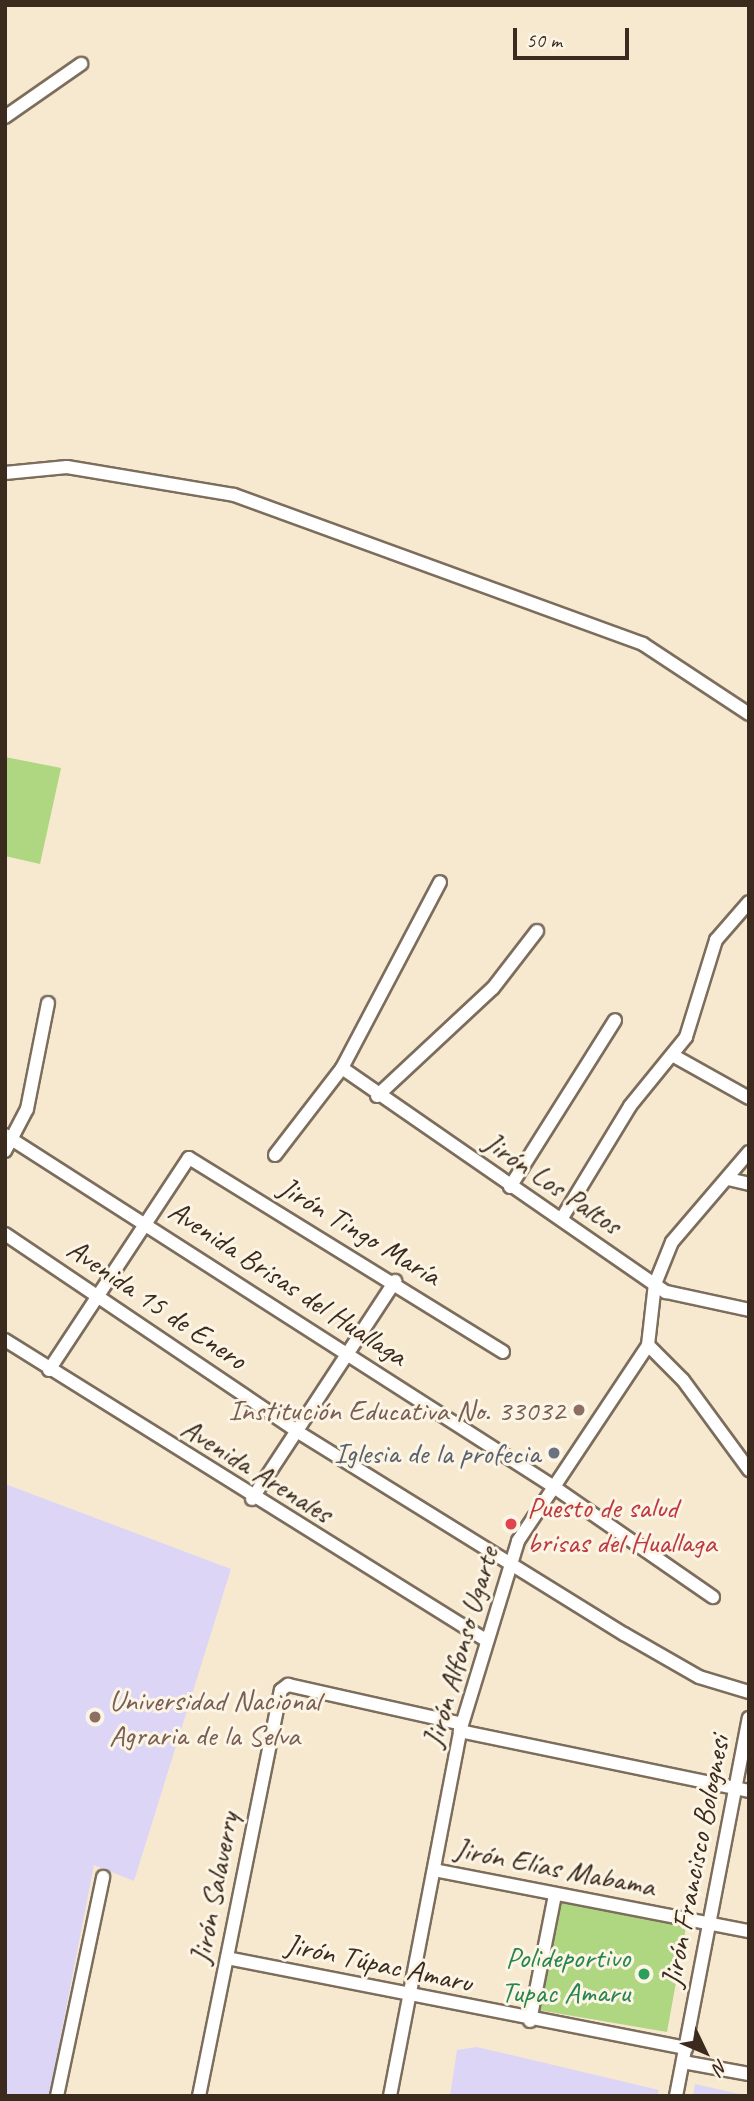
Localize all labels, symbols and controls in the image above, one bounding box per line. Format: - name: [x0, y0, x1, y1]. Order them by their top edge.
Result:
- scale bar: [516, 14, 632, 58]
- text: 50 m: [526, 27, 562, 53]
- street label: Jirón Los Paltos: [477, 1123, 629, 1243]
- street label: Jirón Tingo María: [272, 1168, 448, 1294]
- street label: Avenida Brisas del Huallaga: [162, 1192, 414, 1374]
- street label: Avenida 15 de Enero: [60, 1231, 254, 1377]
- place label: Institución Educativa No. 33032: [230, 1392, 565, 1428]
- marker: Institución Educativa No. 33032: [571, 1402, 587, 1418]
- street label: Avenida Arenales: [175, 1409, 339, 1531]
- place label: Iglesia de la profecia: [333, 1435, 540, 1471]
- marker: Iglesia de la profecia: [546, 1445, 562, 1461]
- place label: Puesto de salud brisas del Huallaga: [527, 1489, 716, 1560]
- marker: Puesto de salud brisas del Huallaga: [501, 1514, 521, 1534]
- street label: Jirón Alfonso Ugarte: [414, 1542, 506, 1752]
- place label: Universidad Nacional Agraria de la Selva: [109, 1682, 322, 1752]
- marker: Universidad Nacional Agraria de la Selva: [87, 1709, 103, 1725]
- street label: Jirón Francisco Bolognesi: [653, 1732, 737, 1990]
- street label: Jirón Salaverry: [182, 1809, 246, 1967]
- street label: Jirón Elías Mabama: [451, 1830, 659, 1904]
- street label: Jirón Túpac Amaru: [282, 1926, 476, 2000]
- place label: Polideportivo Tupac Amaru: [500, 1939, 630, 2010]
- marker: Polideportivo Tupac Amaru: [636, 1966, 652, 1982]
- north arrow: [670, 2017, 740, 2087]
- text: N: [707, 2054, 733, 2079]

